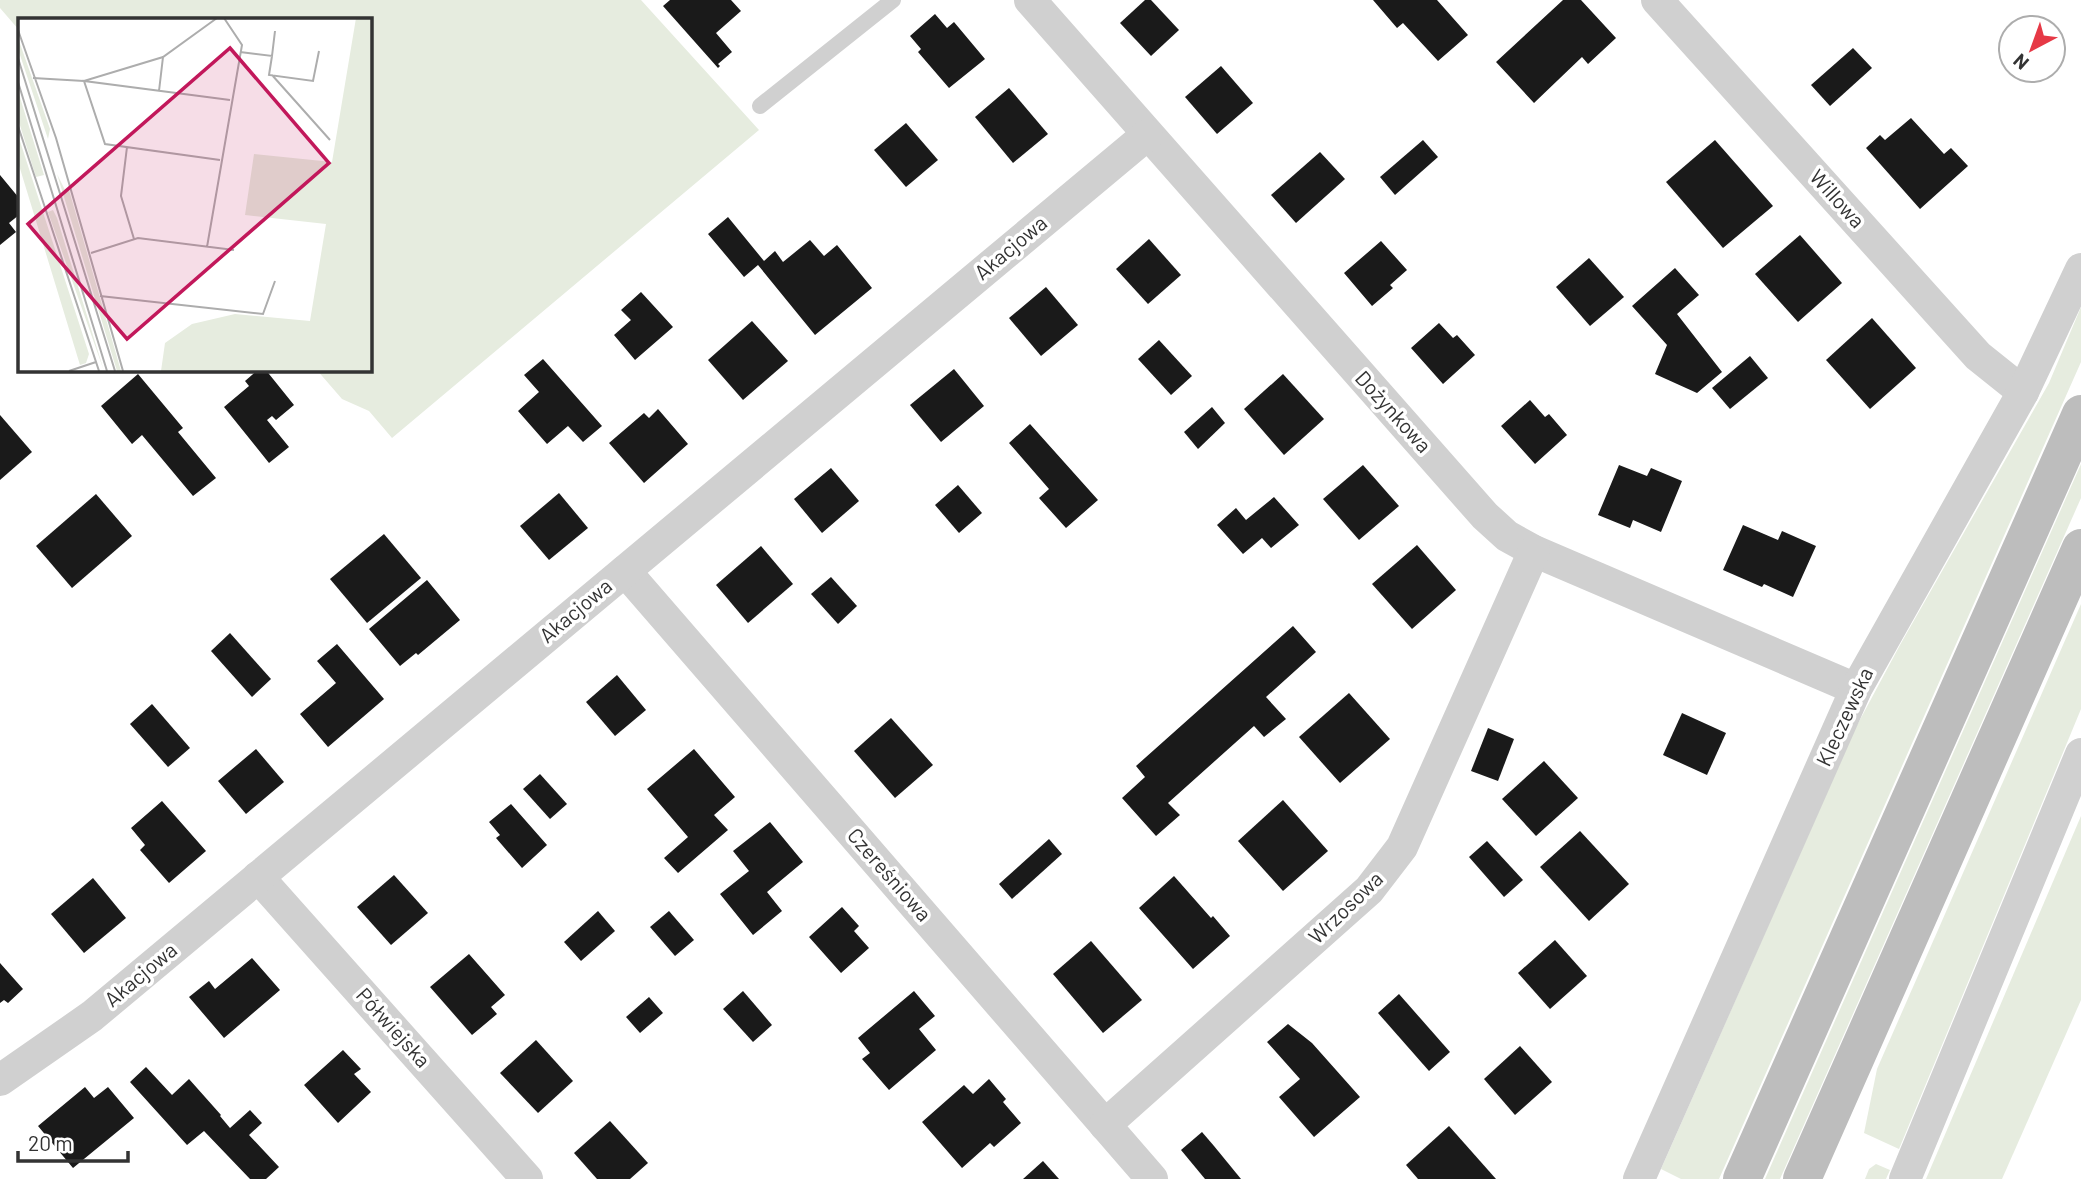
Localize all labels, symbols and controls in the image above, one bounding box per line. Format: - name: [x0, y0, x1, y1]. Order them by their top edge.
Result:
- north arrow: [1997, 14, 2067, 84]
- inset map: [18, 18, 371, 371]
- text: N: [2008, 49, 2033, 75]
- street label: Willowa: [1805, 164, 1871, 232]
- street label: Akacjowa: [969, 209, 1051, 284]
- street label: Dożynkowa: [1351, 365, 1437, 457]
- street label: Akacjowa: [534, 572, 616, 647]
- street label: Kleczewska: [1810, 663, 1877, 770]
- street label: Czereśniowa: [843, 822, 937, 926]
- street label: Wrzosowa: [1303, 865, 1387, 948]
- street label: Akacjowa: [99, 936, 181, 1011]
- street label: Półwiejska: [352, 982, 436, 1072]
- scale bar: [18, 1120, 128, 1164]
- text: 20 m: [28, 1130, 73, 1155]

